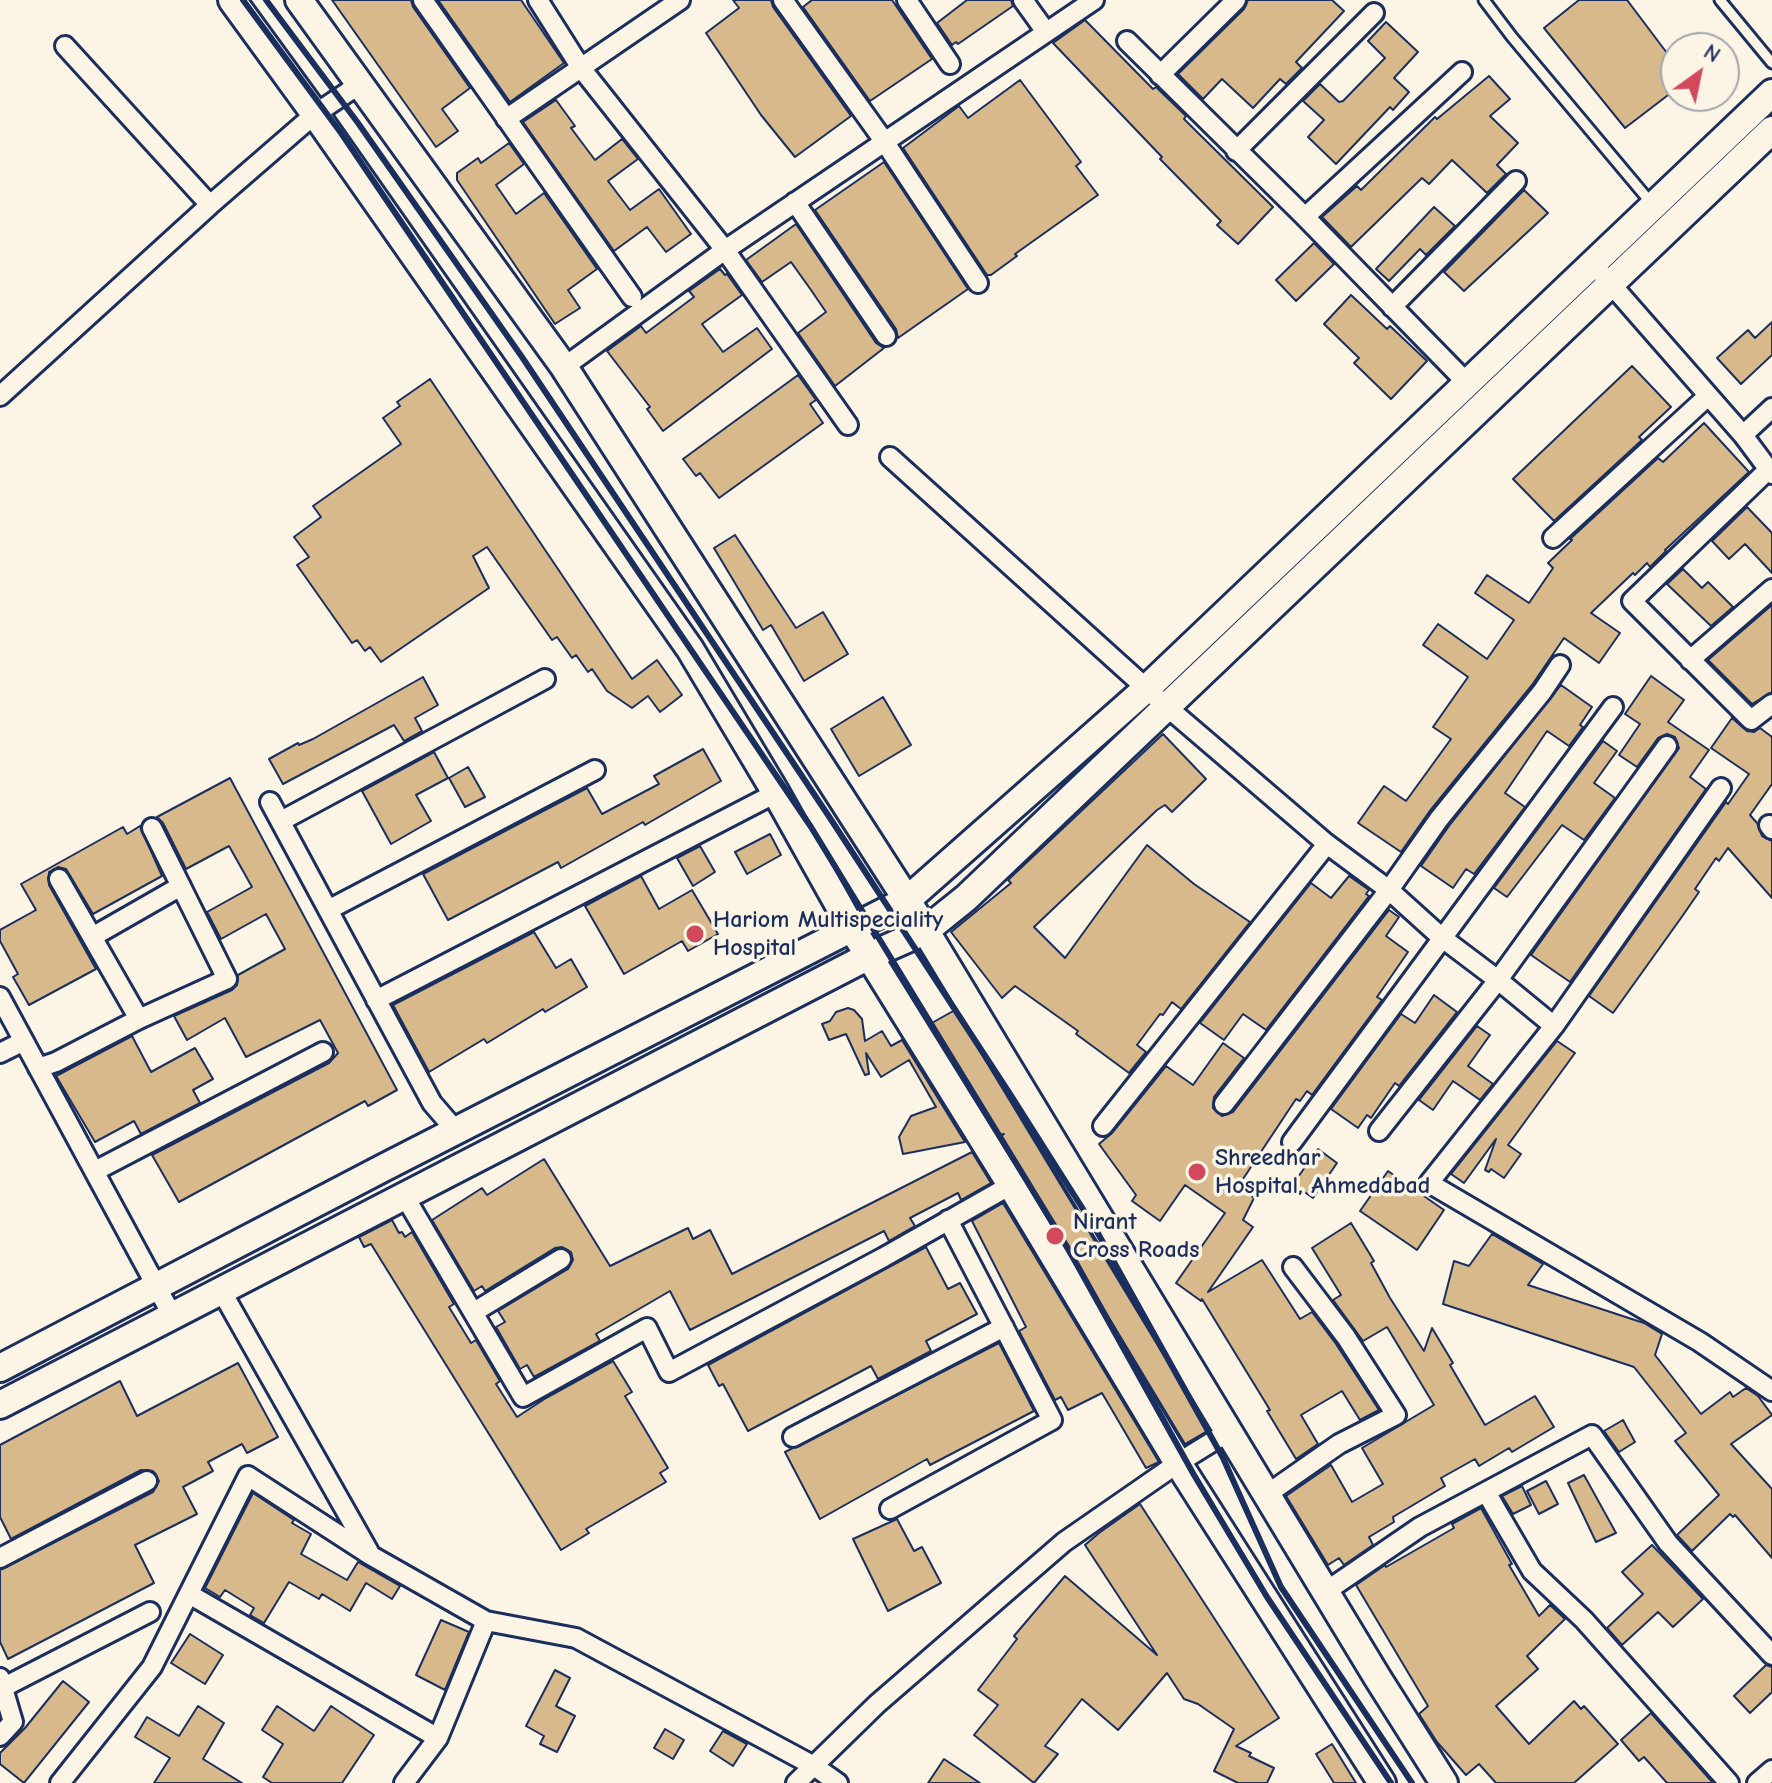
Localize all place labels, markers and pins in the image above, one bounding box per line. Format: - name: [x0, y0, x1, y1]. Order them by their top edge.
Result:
- place label: Hariom Multispeciality Hospital: [713, 906, 943, 962]
- marker: Hariom Multispeciality Hospital: [684, 923, 706, 945]
- place label: Shreedhar Hospital, Ahmedabad: [1215, 1144, 1430, 1200]
- marker: Shreedhar Hospital, Ahmedabad: [1186, 1161, 1208, 1183]
- place label: Nirant Cross Roads: [1073, 1208, 1199, 1264]
- marker: Nirant Cross Roads: [1044, 1225, 1066, 1247]

